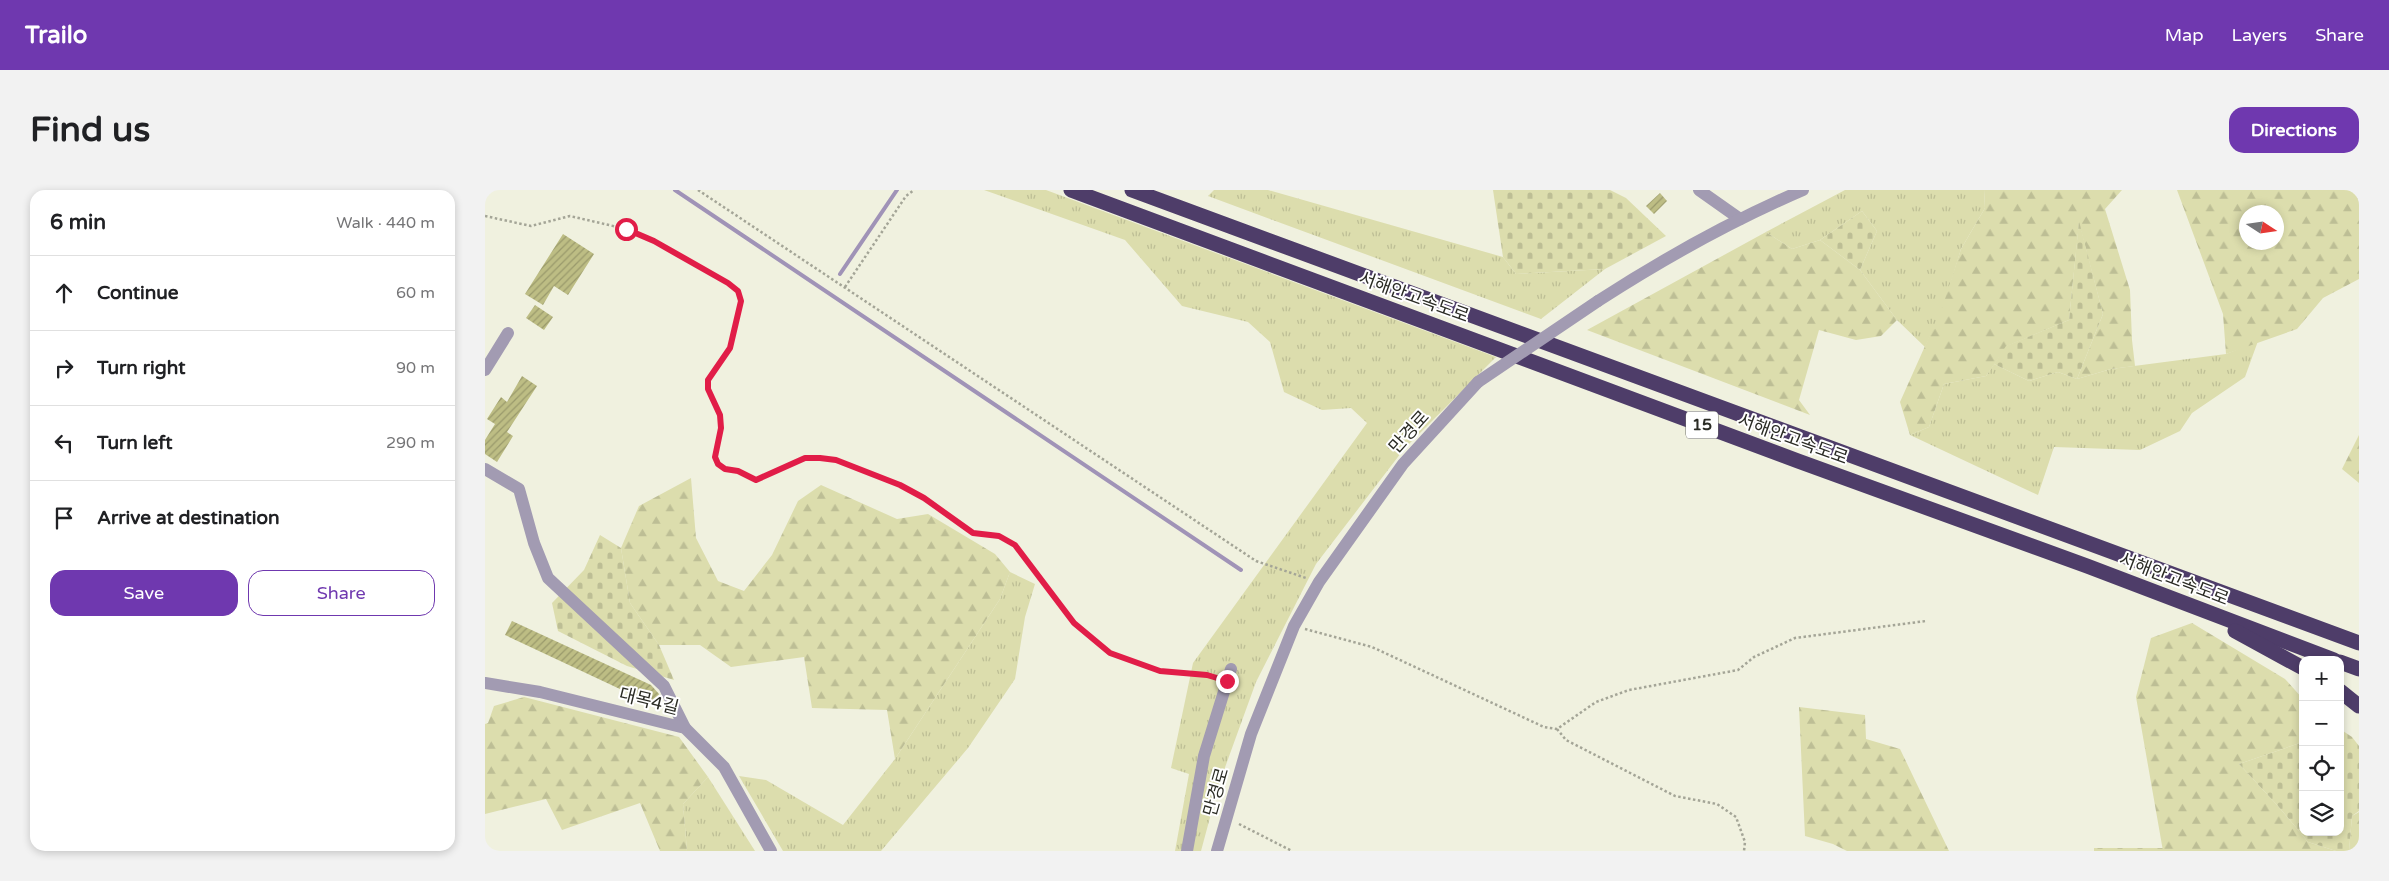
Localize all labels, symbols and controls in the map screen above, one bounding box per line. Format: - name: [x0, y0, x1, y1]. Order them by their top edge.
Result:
- text: Trailo: [25, 21, 87, 50]
- text: Map: [2165, 24, 2204, 46]
- text: Layers: [2232, 24, 2287, 46]
- text: Share: [2315, 24, 2364, 46]
- button: Directions: [2229, 107, 2359, 153]
- text: Find us: [30, 109, 150, 151]
- north arrow: [2239, 205, 2284, 250]
- text: 6 min: [50, 210, 106, 235]
- text: Walk · 440 m: [336, 213, 435, 233]
- route start: [615, 218, 638, 241]
- street label: 서해안고속도로: [1356, 267, 1472, 327]
- icon: ahead: [50, 279, 78, 307]
- text: Continue: [97, 282, 179, 304]
- text: 60 m: [396, 283, 435, 303]
- icon: right: [50, 354, 78, 382]
- text: Turn right: [97, 357, 185, 379]
- text: 90 m: [396, 358, 435, 378]
- street label: 만경로: [1384, 406, 1434, 458]
- street label: 서해안고속도로: [1735, 409, 1851, 469]
- road number: 15: [1686, 412, 1718, 438]
- icon: left: [50, 429, 78, 457]
- text: Turn left: [97, 432, 173, 454]
- text: 290 m: [386, 433, 435, 453]
- icon: arrive: [50, 504, 78, 532]
- text: Arrive at destination: [97, 507, 280, 529]
- street label: 서해안고속도로: [2116, 548, 2232, 610]
- button: Save: [50, 570, 238, 616]
- button: Share: [248, 570, 435, 616]
- map controls: [2299, 656, 2344, 836]
- button: +: [2299, 656, 2344, 701]
- route end: [1216, 670, 1239, 693]
- street label: 대목4길: [617, 683, 681, 719]
- button: −: [2299, 701, 2344, 746]
- button: locate: [2299, 746, 2344, 791]
- street label: 만경로: [1199, 765, 1233, 819]
- button: layers: [2299, 791, 2344, 836]

